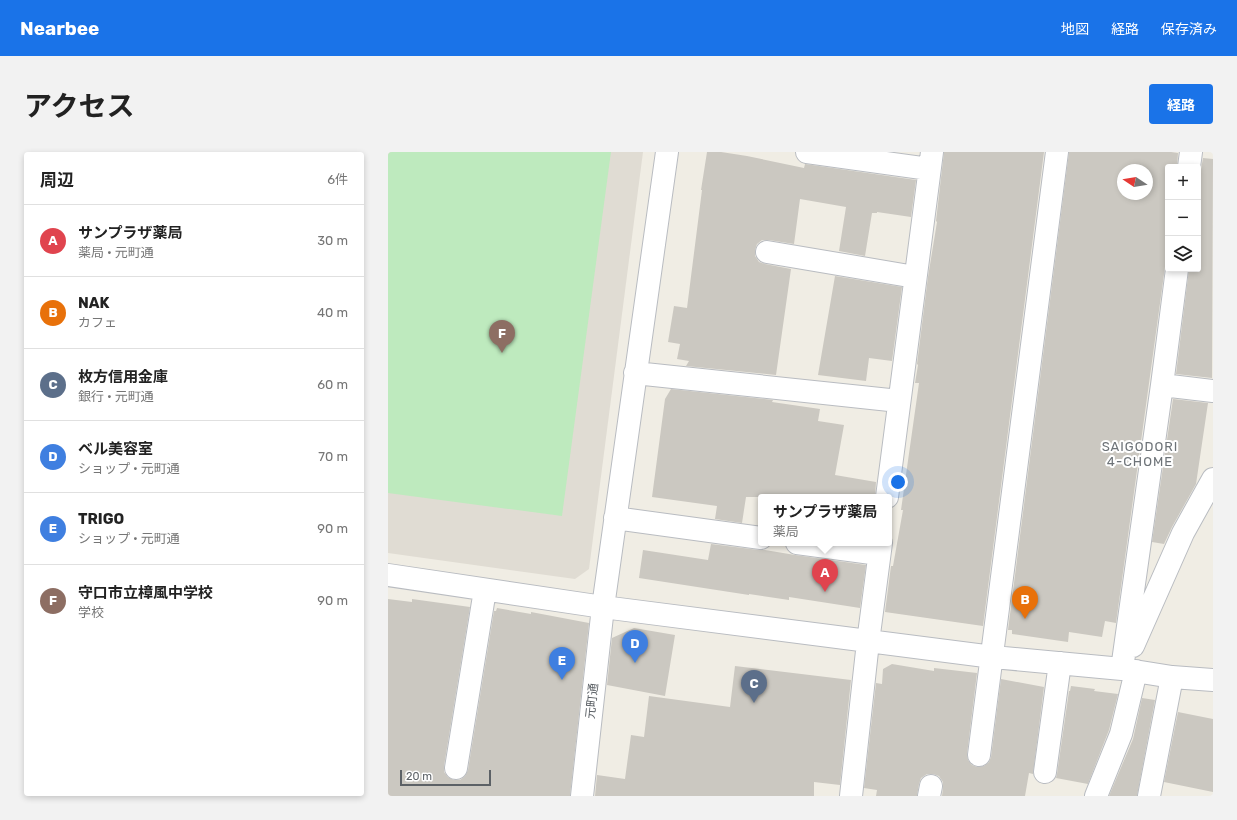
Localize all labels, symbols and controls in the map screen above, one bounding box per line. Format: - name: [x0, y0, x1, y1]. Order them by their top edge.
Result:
- text: Nearbee: [20, 17, 99, 40]
- text: 地図: [1061, 21, 1089, 38]
- text: 経路: [1111, 21, 1139, 38]
- text: 保存済み: [1161, 21, 1217, 38]
- button: 経路: [1149, 84, 1213, 124]
- text: アクセス: [24, 90, 135, 123]
- north arrow: [1117, 164, 1153, 200]
- map controls: [1165, 164, 1201, 272]
- button: +: [1165, 164, 1201, 200]
- text: 周辺: [40, 170, 74, 190]
- text: 6件: [327, 172, 348, 187]
- button: −: [1165, 200, 1201, 236]
- text: サンプラザ薬局: [78, 224, 183, 242]
- text: A: [48, 233, 58, 248]
- text: 30 m: [317, 233, 348, 248]
- button: layers: [1165, 236, 1201, 272]
- text: 薬局 · 元町通: [78, 245, 154, 260]
- text: NAK: [78, 294, 109, 312]
- text: B: [48, 305, 58, 320]
- text: 40 m: [317, 305, 348, 320]
- text: カフェ: [78, 315, 117, 330]
- pin: F: [489, 320, 515, 353]
- text: 枚方信用金庫: [78, 368, 168, 386]
- text: C: [48, 377, 58, 392]
- text: 60 m: [317, 377, 348, 392]
- text: 銀行 · 元町通: [78, 389, 154, 404]
- district label: SAIGODORI 4-CHOME: [1102, 439, 1178, 469]
- text: ベル美容室: [78, 440, 153, 458]
- text: D: [48, 449, 58, 464]
- text: 70 m: [318, 449, 348, 464]
- text: ショップ · 元町通: [78, 461, 180, 476]
- your location: [888, 472, 908, 492]
- popup: [758, 494, 892, 546]
- text: サンプラザ薬局: [773, 503, 877, 521]
- text: TRIGO: [78, 510, 124, 528]
- text: E: [49, 521, 57, 536]
- text: 90 m: [317, 521, 348, 536]
- text: 薬局: [773, 524, 799, 539]
- text: ショップ · 元町通: [78, 531, 180, 546]
- pin: A: [812, 559, 838, 592]
- text: 守口市立樟風中学校: [78, 584, 213, 602]
- pin: B: [1012, 586, 1038, 619]
- text: F: [49, 593, 57, 608]
- text: 90 m: [317, 593, 348, 608]
- text: 学校: [78, 605, 104, 620]
- pin: D: [622, 630, 648, 663]
- pin: E: [549, 647, 575, 680]
- pin: C: [741, 670, 767, 703]
- street label: 元町通: [583, 682, 601, 720]
- scale bar: [400, 768, 491, 787]
- text: 20 m: [406, 770, 432, 783]

